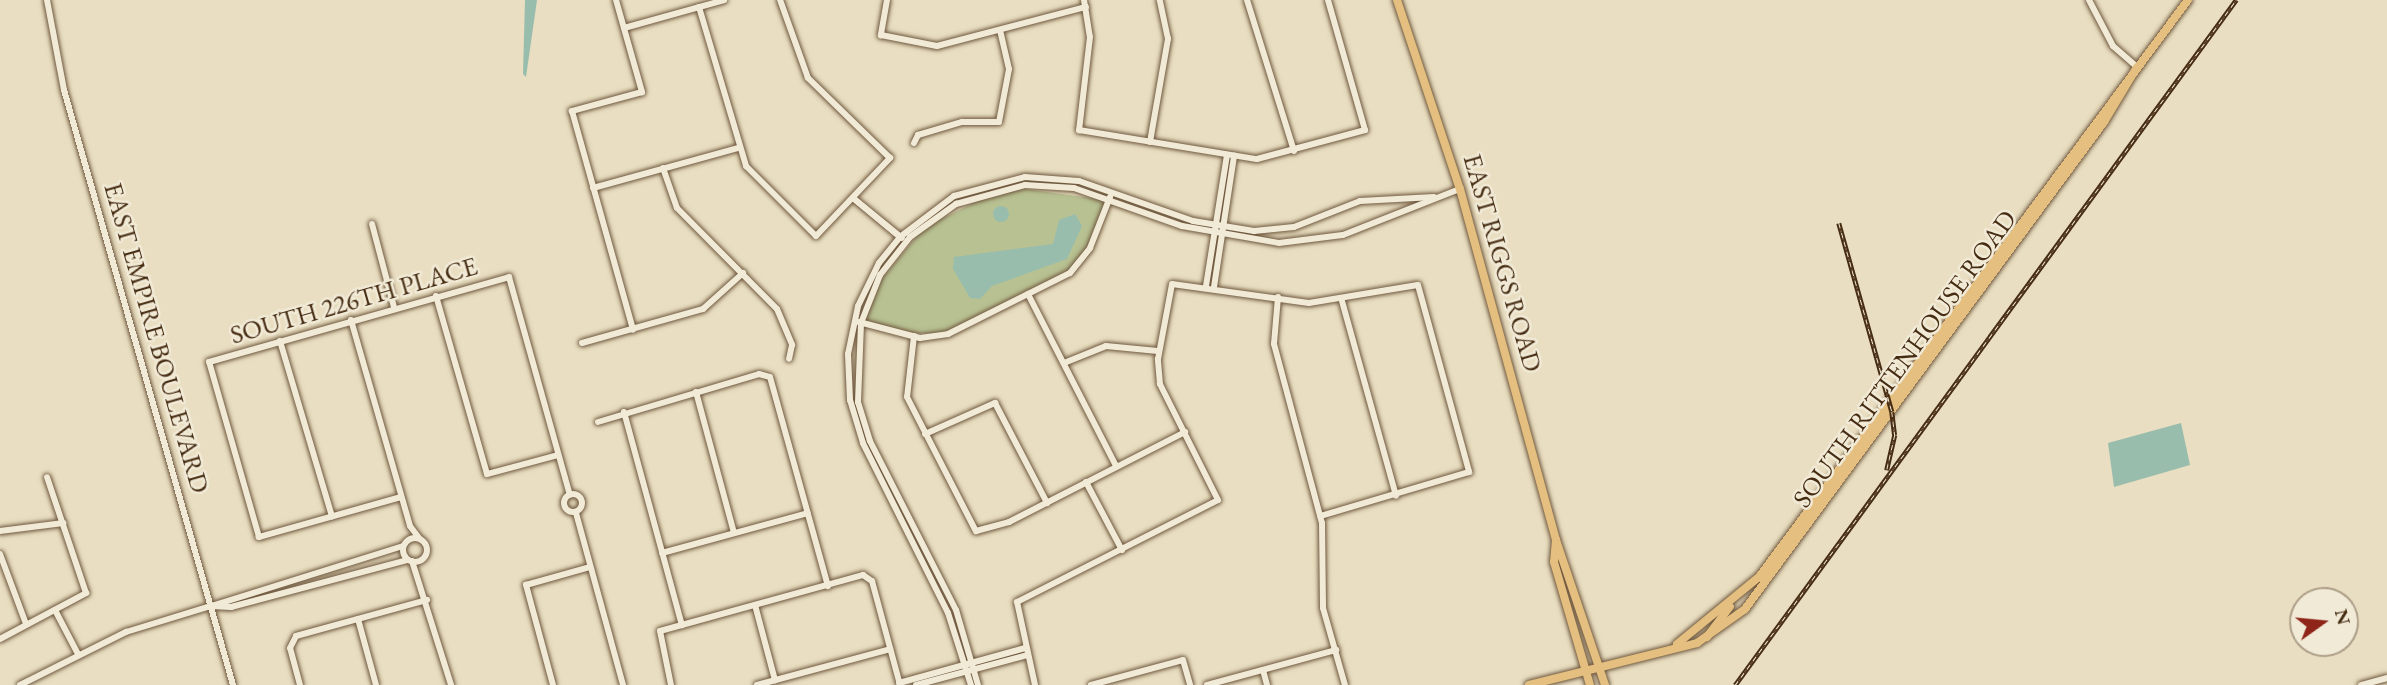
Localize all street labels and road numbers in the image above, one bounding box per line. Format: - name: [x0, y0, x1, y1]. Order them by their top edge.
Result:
- street label: EAST RIGGS ROAD: [1456, 150, 1548, 376]
- street label: EAST EMPIRE BOULEVARD: [97, 179, 215, 497]
- street label: SOUTH RITTENHOUSE ROAD: [1787, 204, 2023, 514]
- street label: SOUTH 226TH PLACE: [227, 251, 481, 351]

